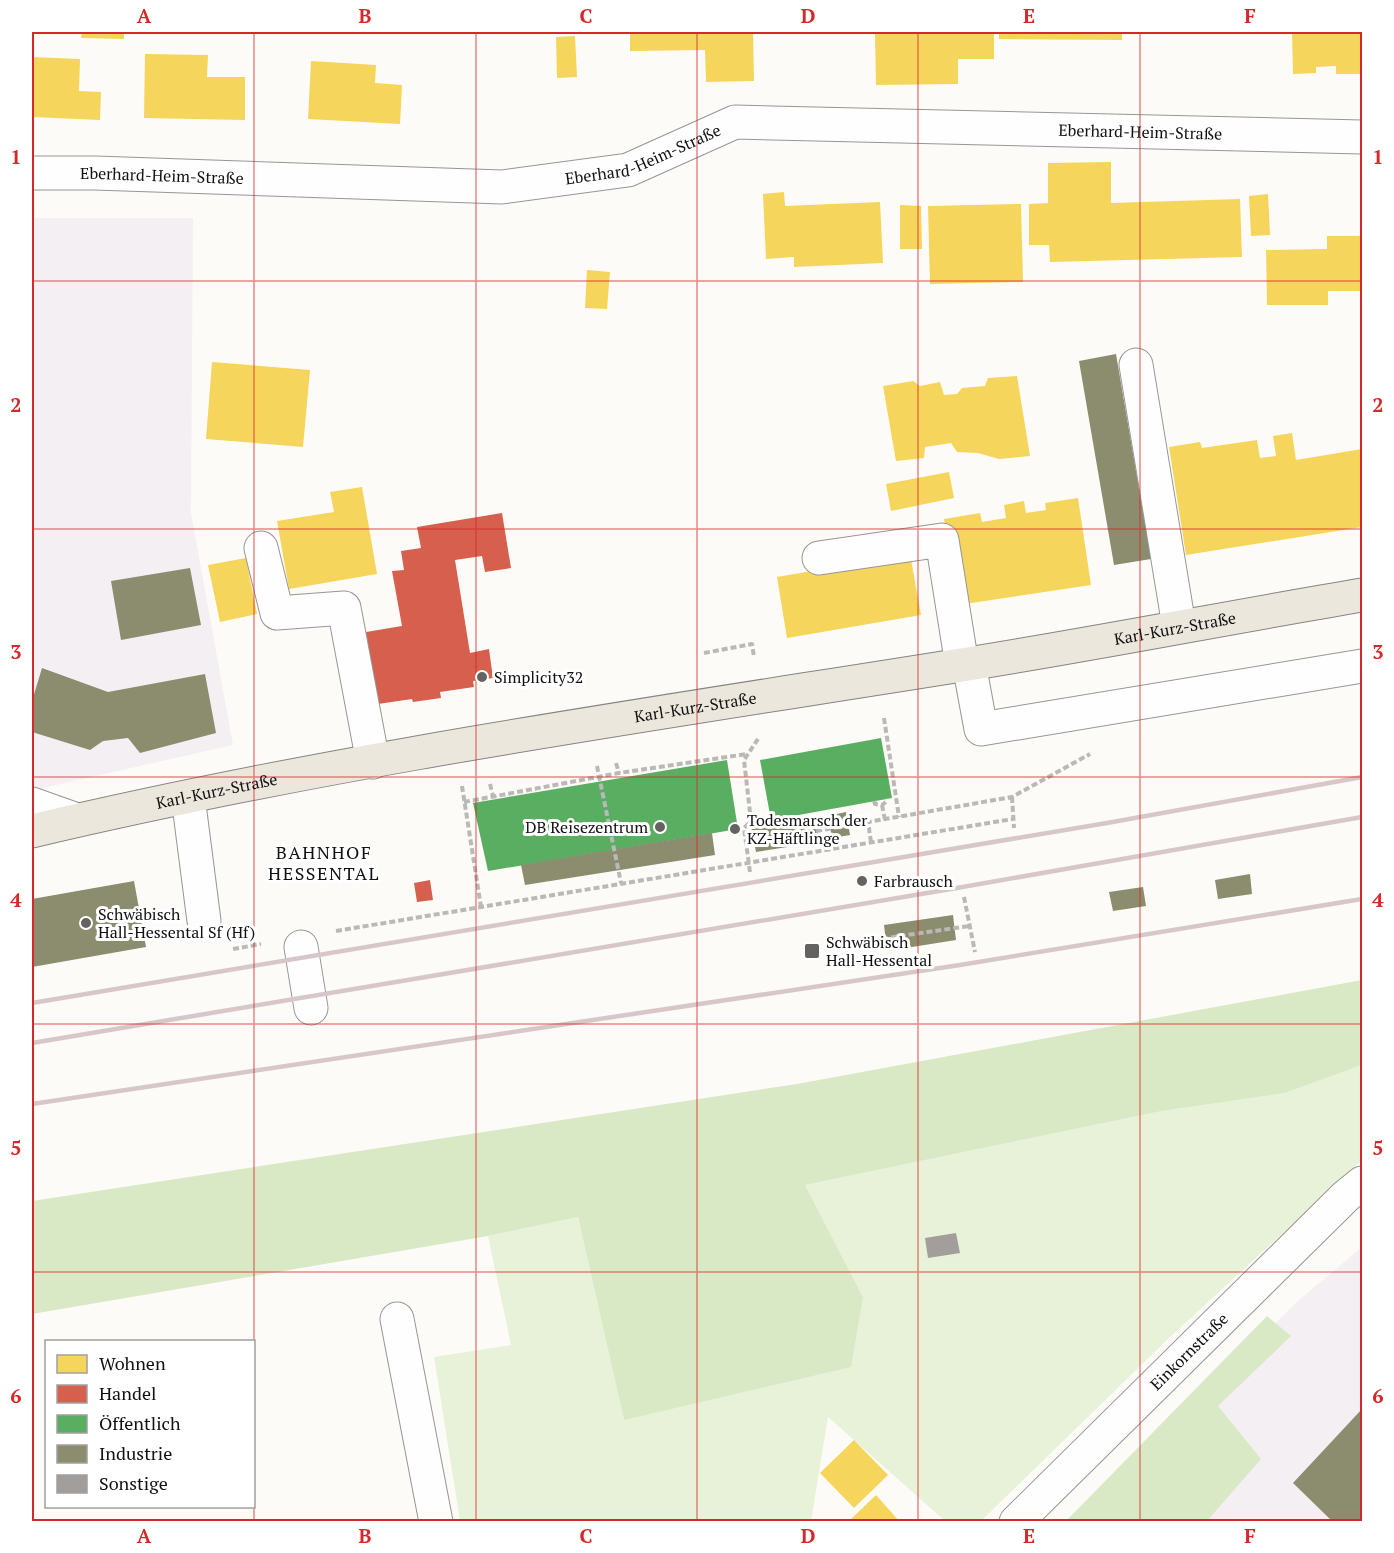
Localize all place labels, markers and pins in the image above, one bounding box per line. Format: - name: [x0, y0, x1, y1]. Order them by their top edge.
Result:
- place label: Simplicity32: [494, 666, 583, 688]
- marker: Simplicity32: [475, 670, 489, 684]
- place label: Todesmarsch der KZ-Häftlinge: [747, 809, 868, 849]
- place label: DB Reisezentrum: [525, 816, 648, 838]
- marker: DB Reisezentrum: [653, 820, 667, 834]
- marker: Todesmarsch der KZ-Häftlinge: [728, 822, 742, 836]
- place label: Farbrausch: [874, 870, 953, 892]
- marker: Farbrausch: [855, 874, 869, 888]
- place label: Schwäbisch Hall-Hessental Sf (Hf): [98, 903, 255, 943]
- marker: Schwäbisch Hall-Hessental Sf (Hf): [79, 916, 93, 930]
- place label: Schwäbisch Hall-Hessental: [826, 931, 932, 971]
- marker: Schwäbisch Hall-Hessental: [803, 942, 821, 960]

